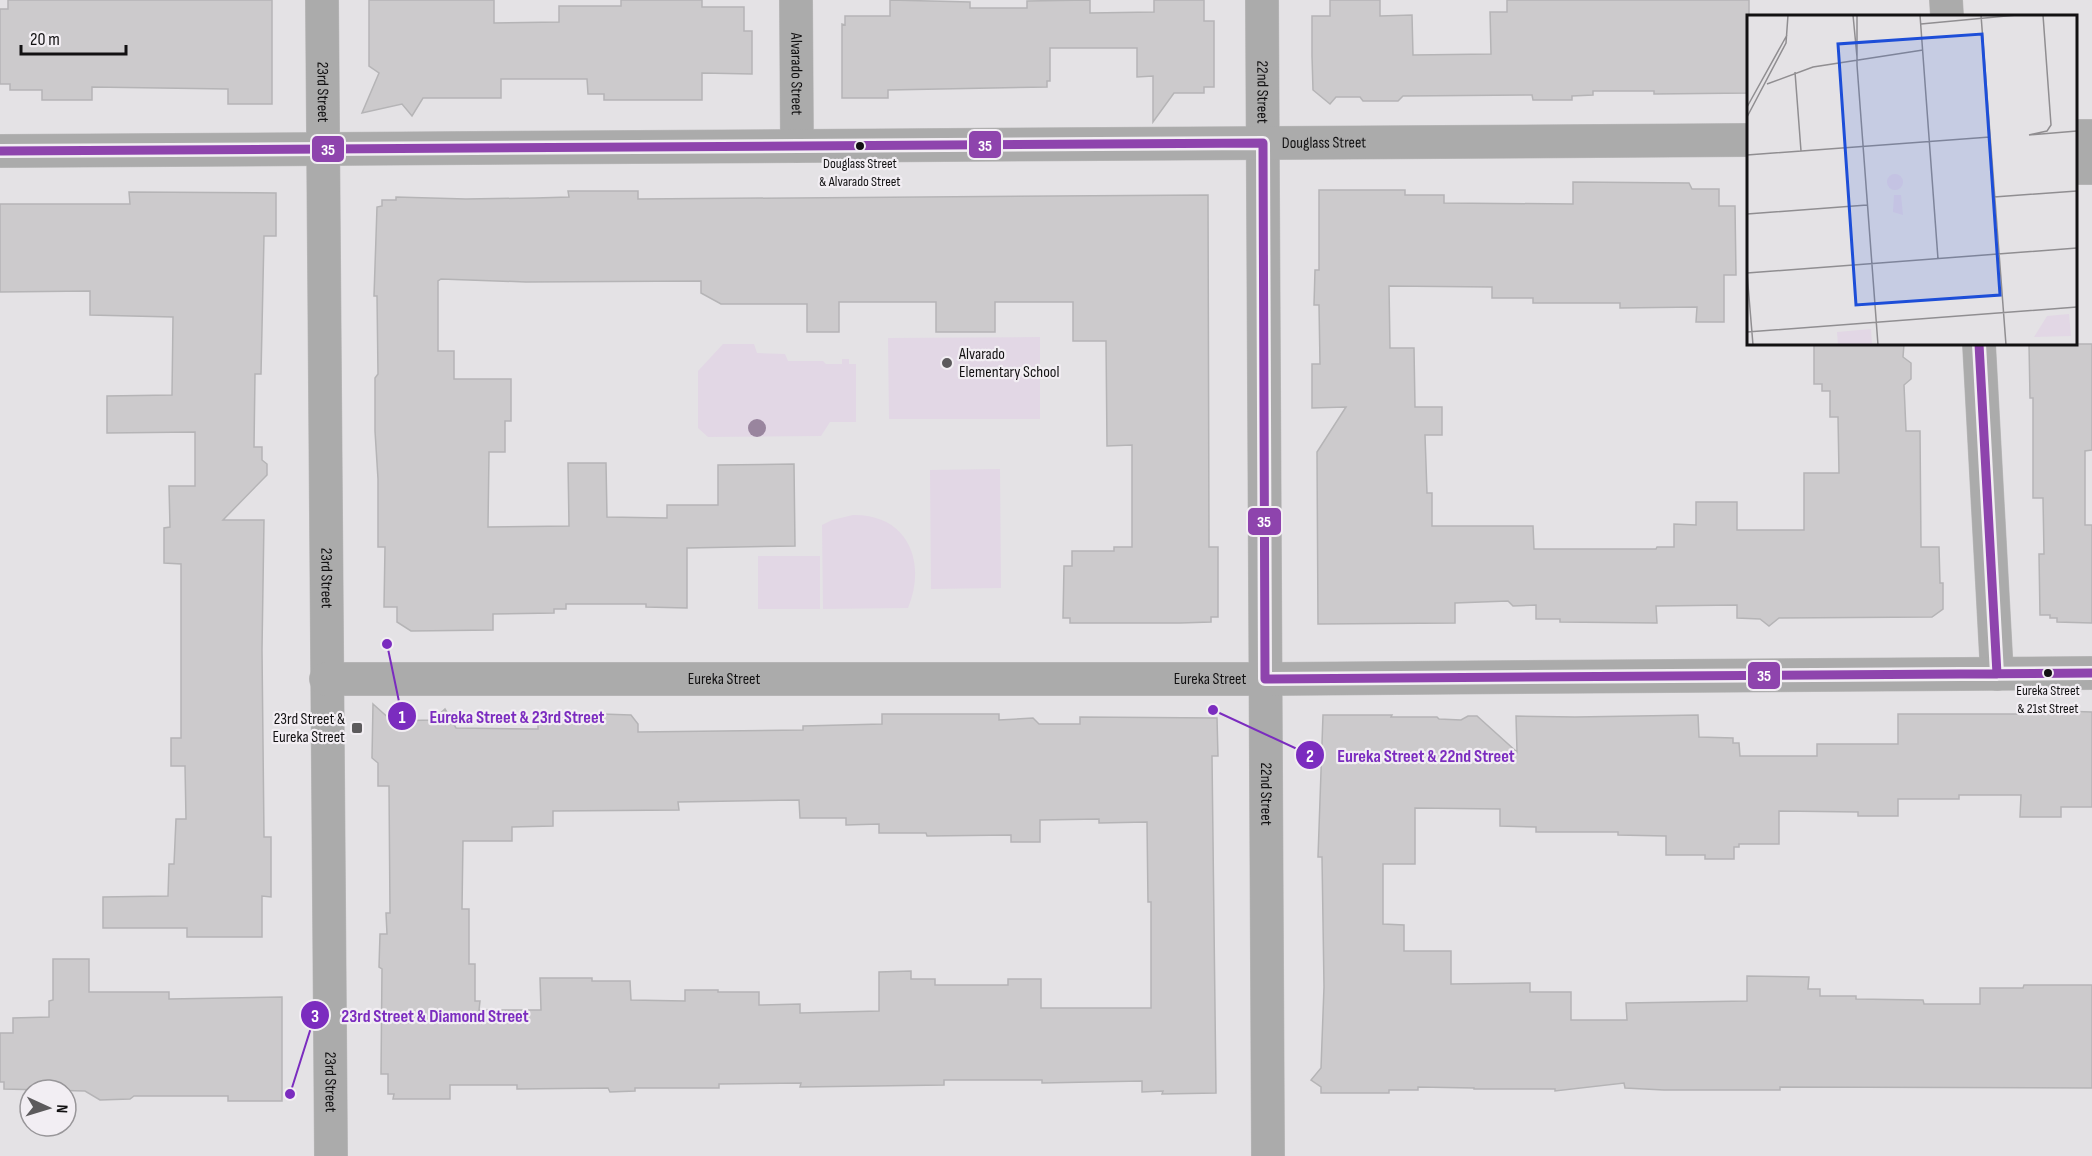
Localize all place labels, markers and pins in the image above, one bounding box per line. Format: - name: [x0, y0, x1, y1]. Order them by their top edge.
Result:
- marker: Douglass Street & Alvarado Street: [854, 140, 866, 152]
- place label: Douglass Street & Alvarado Street: [819, 155, 901, 190]
- place label: Alvarado Elementary School: [958, 345, 1059, 382]
- marker: Alvarado Elementary School: [940, 356, 954, 370]
- marker: Eureka Street & 21st Street: [2042, 667, 2054, 679]
- place label: Eureka Street & 21st Street: [2016, 682, 2080, 717]
- callout: Eureka Street & 23rd Street: [387, 698, 617, 734]
- place label: 23rd Street & Eureka Street: [272, 710, 345, 747]
- marker: 23rd Street & Eureka Street: [350, 721, 364, 735]
- callout: Eureka Street & 22nd Street: [1295, 737, 1527, 773]
- callout: 23rd Street & Diamond Street: [300, 997, 541, 1033]

